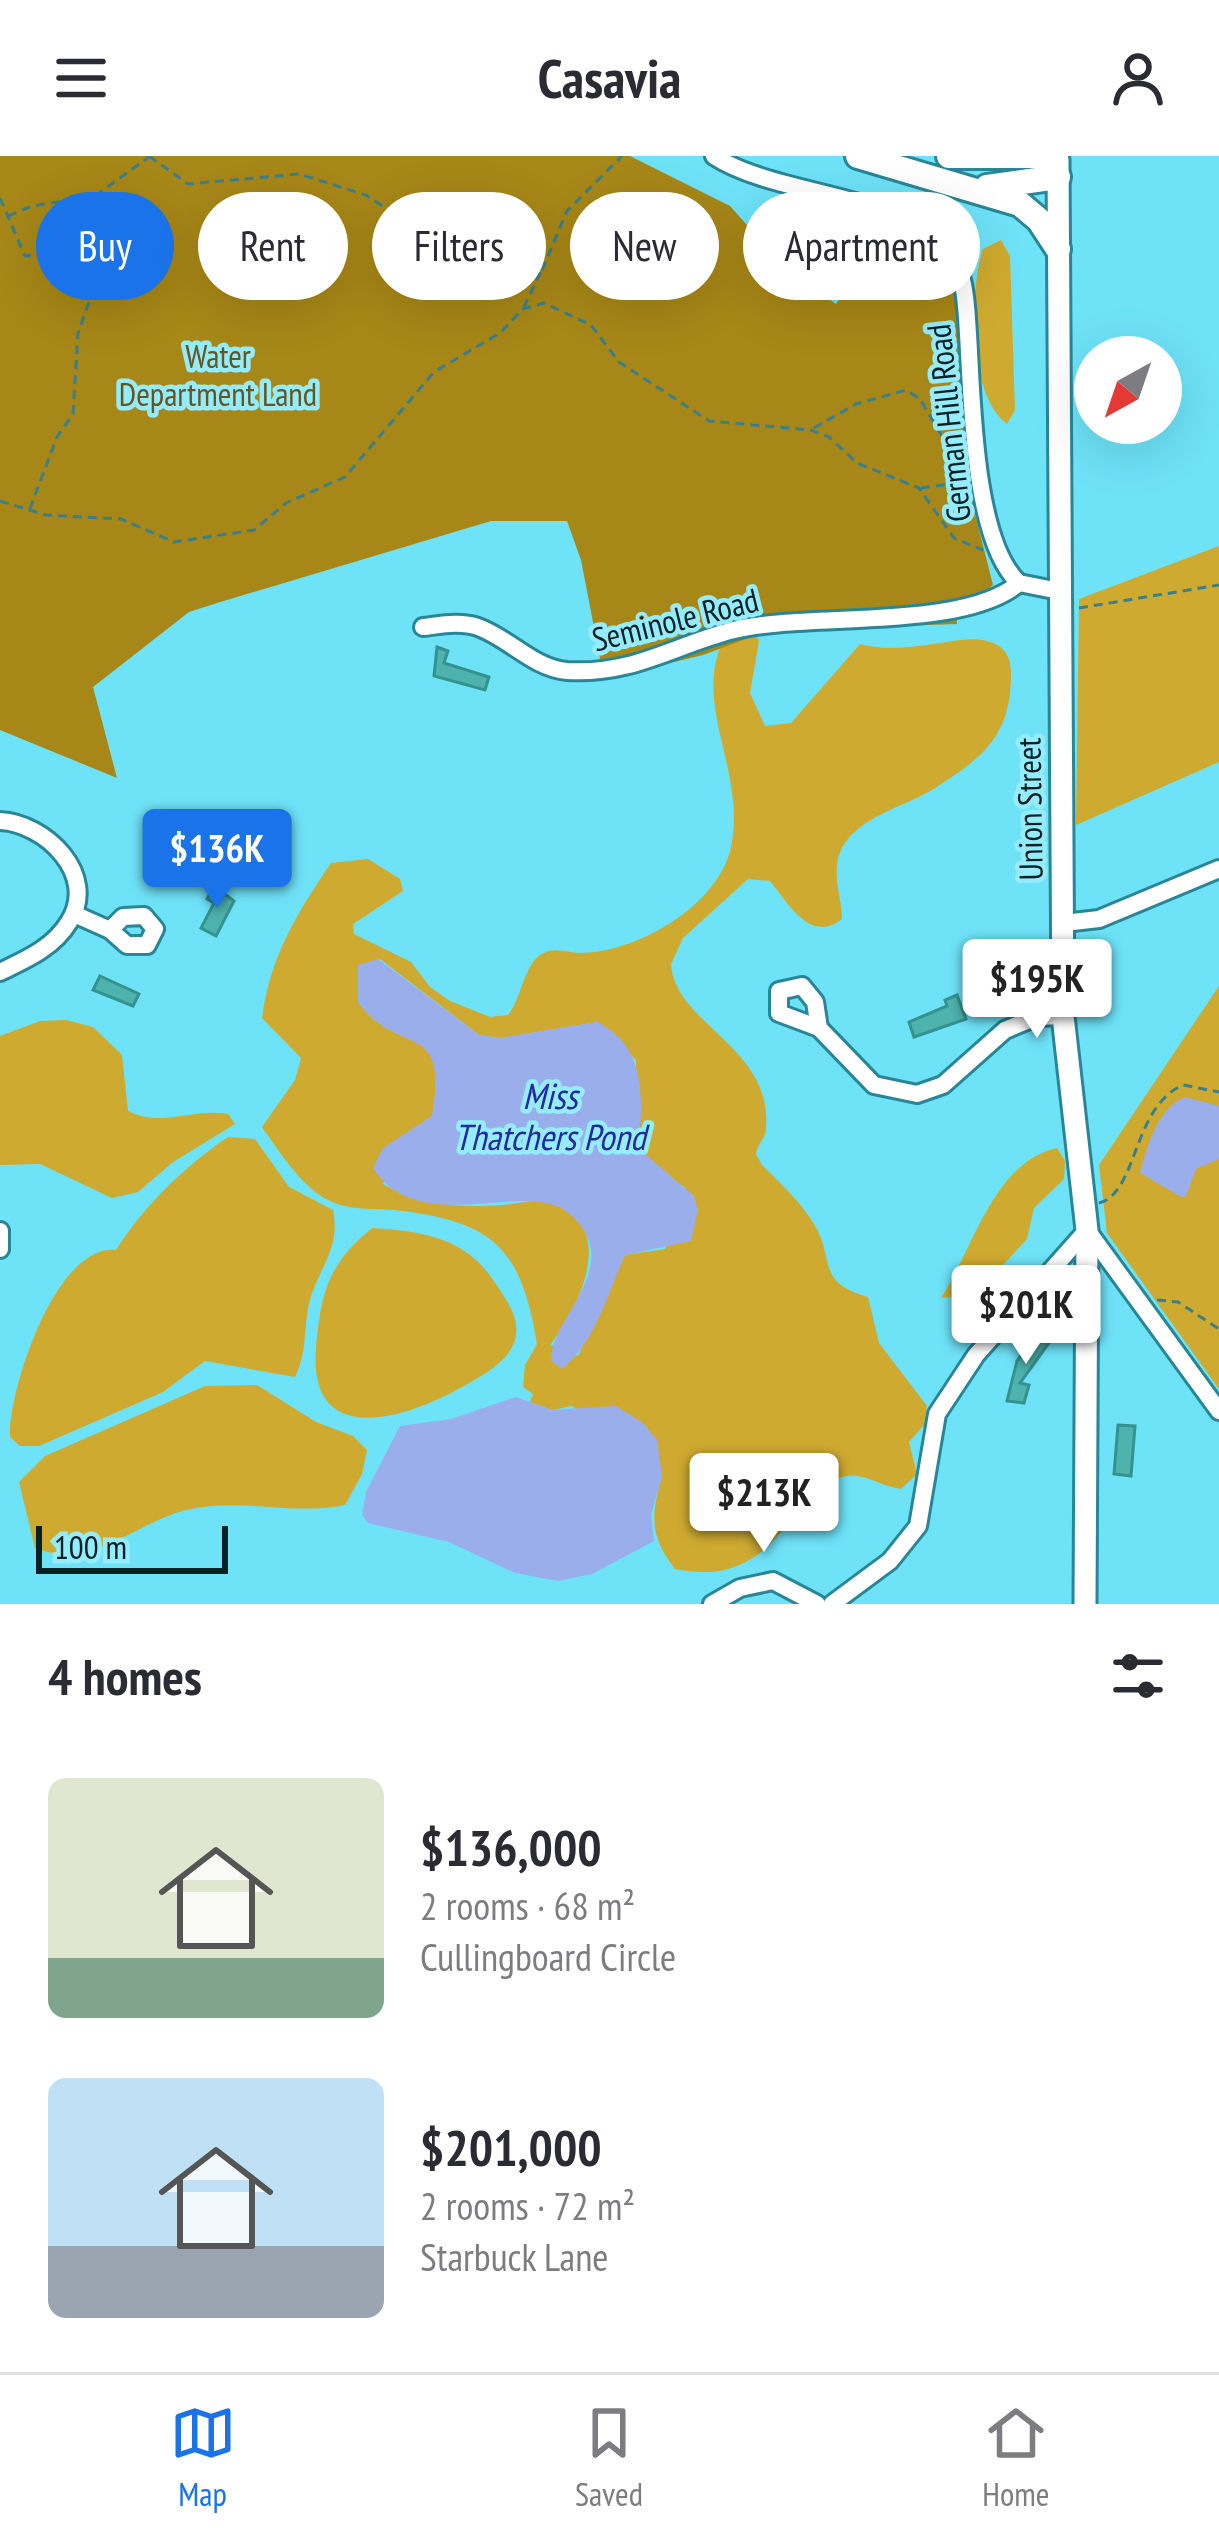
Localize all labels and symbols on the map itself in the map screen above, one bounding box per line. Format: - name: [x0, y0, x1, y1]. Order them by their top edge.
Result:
- street label: German Hill Road: [916, 322, 980, 524]
- park label: Water Department Land: [119, 334, 317, 415]
- north arrow: [1074, 336, 1182, 444]
- street label: Seminole Road: [587, 578, 763, 660]
- street label: Union Street: [1006, 737, 1052, 881]
- pin: $136K: [133, 809, 301, 911]
- pin: $195K: [953, 939, 1121, 1041]
- water label: Miss Thatchers Pond: [454, 1072, 650, 1160]
- pin: $201K: [942, 1265, 1110, 1367]
- pin: $213K: [680, 1453, 848, 1555]
- scale bar: [36, 1520, 228, 1573]

